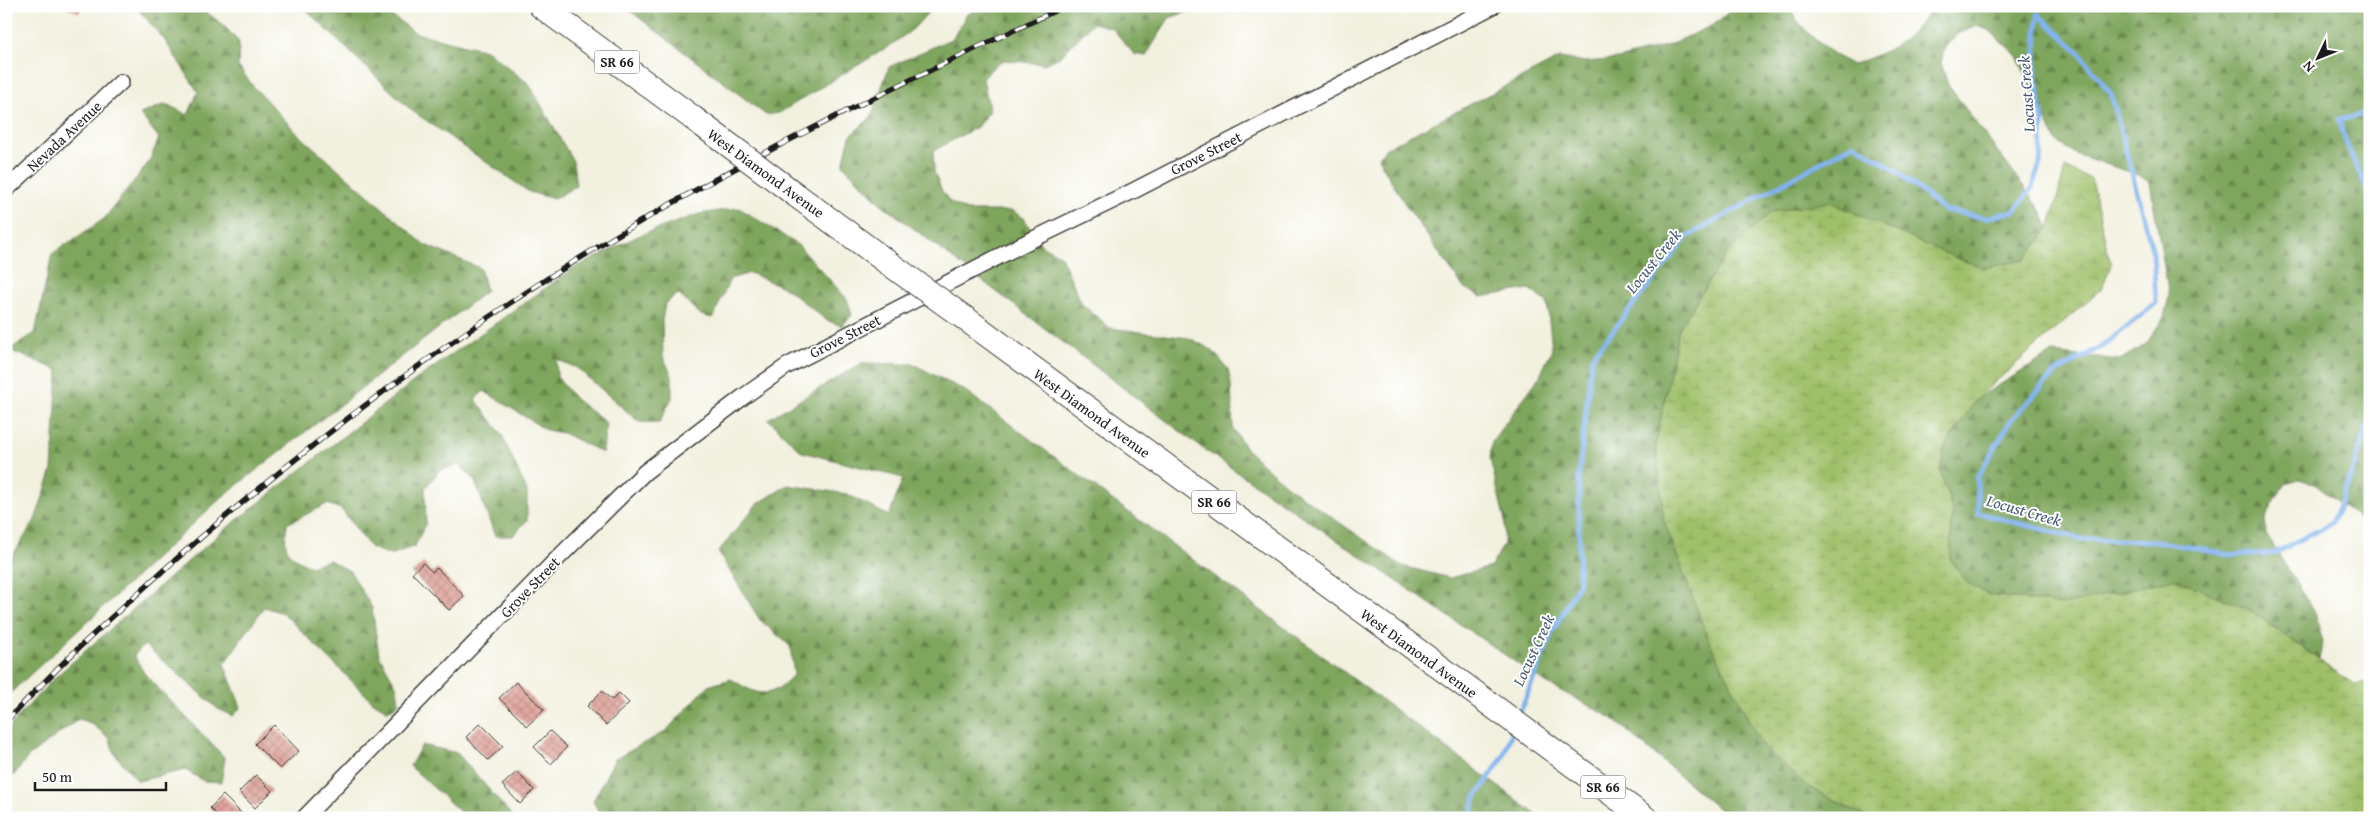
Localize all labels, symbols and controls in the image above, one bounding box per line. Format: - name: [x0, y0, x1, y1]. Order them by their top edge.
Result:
- north arrow: [2294, 32, 2344, 82]
- road number: SR 66: [594, 51, 640, 74]
- water label: Locust Creek: [2011, 54, 2041, 134]
- text: N: [2298, 56, 2319, 77]
- street label: Nevada Avenue: [22, 96, 106, 176]
- street label: West Diamond Avenue: [703, 123, 829, 223]
- street label: Grove Street: [1167, 126, 1246, 180]
- water label: Locust Creek: [1619, 223, 1687, 299]
- street label: Grove Street: [806, 309, 885, 363]
- street label: West Diamond Avenue: [1029, 363, 1155, 463]
- water label: Locust Creek: [1983, 488, 2065, 532]
- road number: SR 66: [1192, 491, 1236, 514]
- street label: Grove Street: [496, 551, 565, 622]
- street label: West Diamond Avenue: [1356, 603, 1482, 703]
- water label: Locust Creek: [1506, 610, 1560, 691]
- scale bar: [35, 759, 166, 791]
- text: 50 m: [42, 766, 73, 787]
- road number: SR 66: [1580, 776, 1626, 799]

